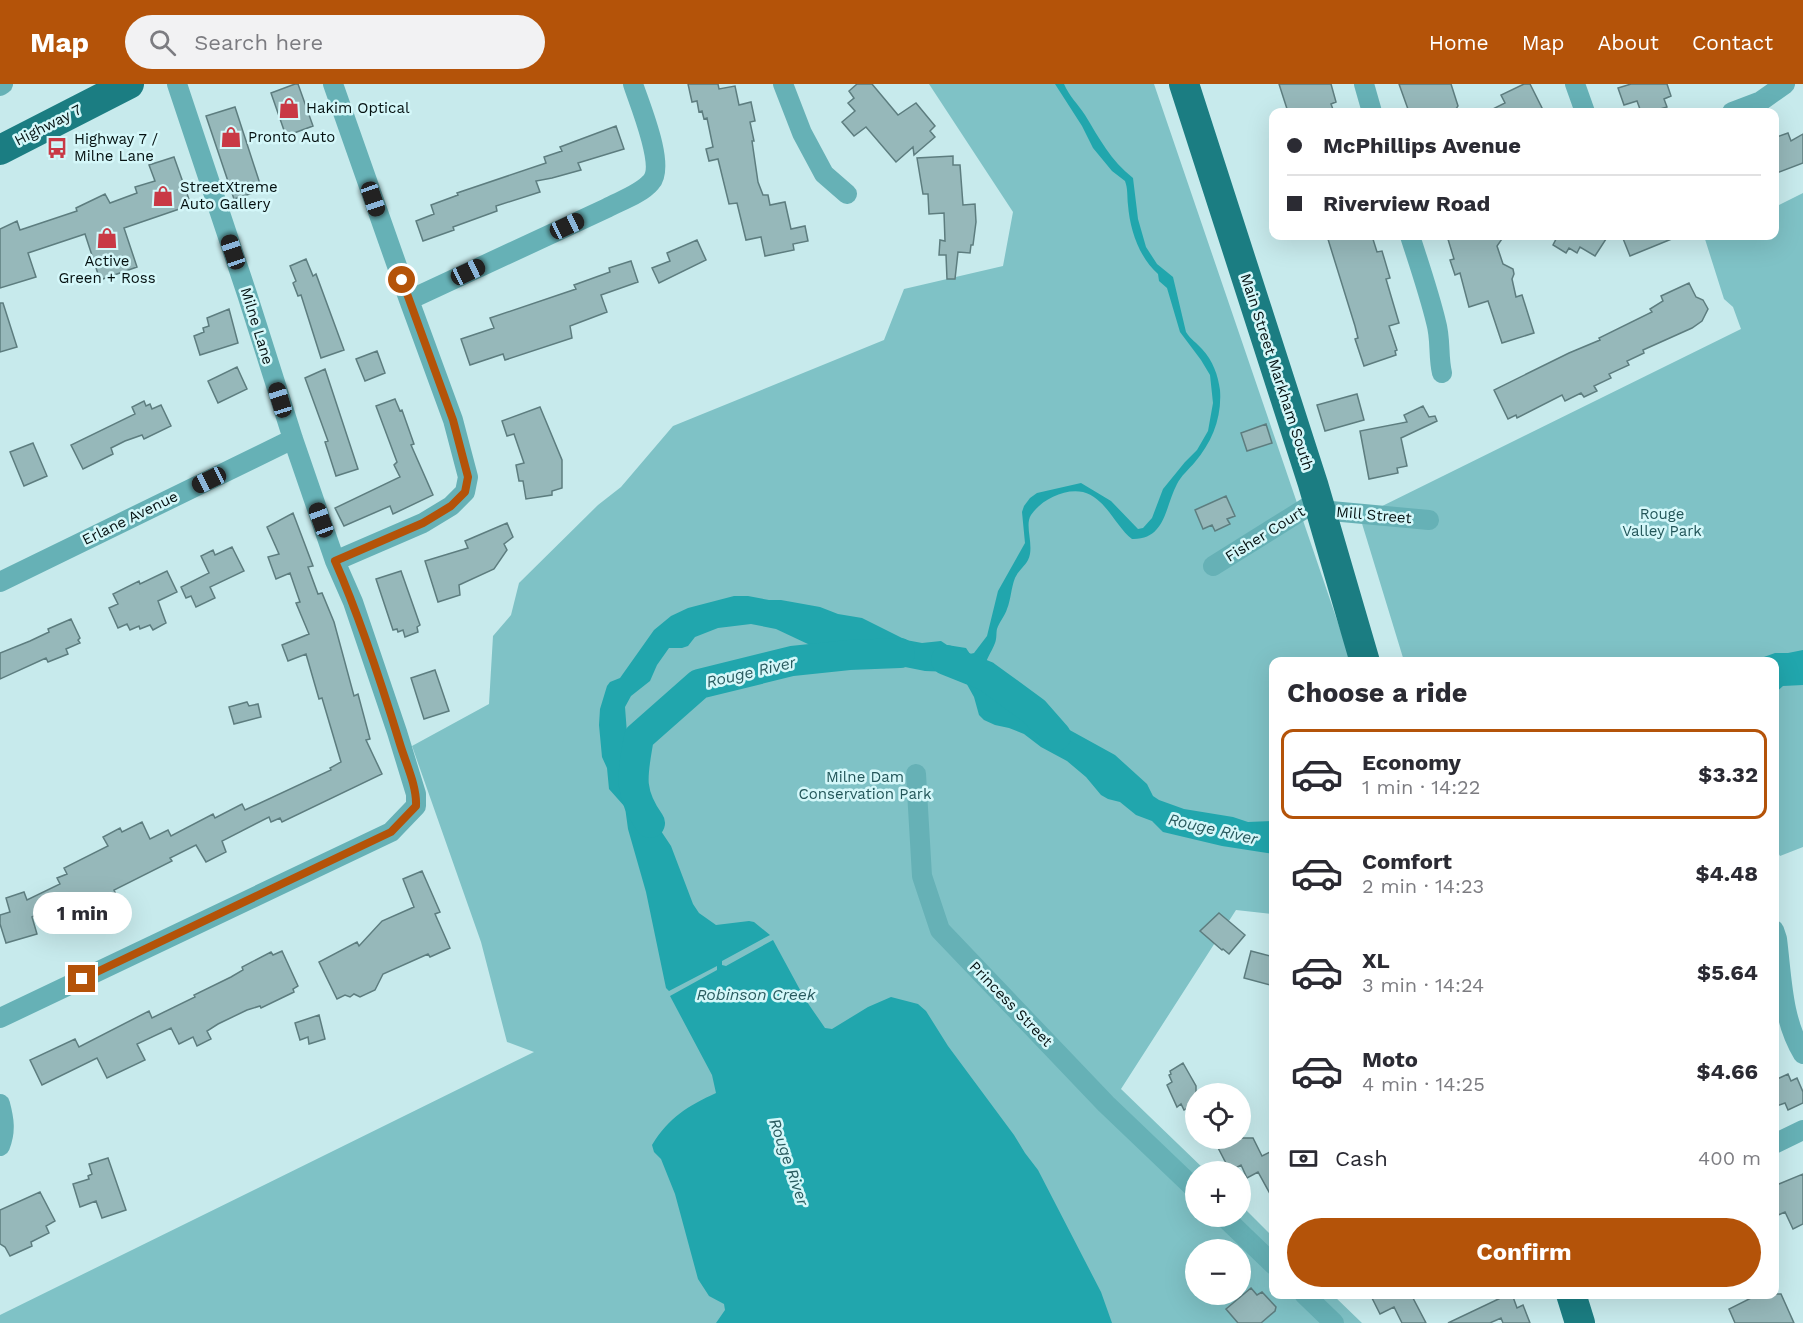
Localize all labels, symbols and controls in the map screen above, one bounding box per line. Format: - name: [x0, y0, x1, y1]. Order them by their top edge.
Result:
- search box: [125, 15, 545, 69]
- text: Map: [30, 26, 89, 59]
- icon: search: [146, 26, 179, 59]
- text: Search here: [194, 30, 323, 55]
- text: Home: [1429, 30, 1489, 55]
- text: Map: [1522, 30, 1565, 55]
- text: About: [1598, 30, 1659, 55]
- text: Contact: [1692, 30, 1773, 55]
- shop icon: Hakim Optical: [277, 96, 301, 120]
- place label: Hakim Optical: [306, 99, 410, 117]
- street label: Highway 7: [11, 100, 85, 150]
- shop icon: Pronto Auto: [219, 125, 243, 149]
- place label: Pronto Auto: [248, 128, 335, 146]
- place label: Highway 7 / Milne Lane: [74, 130, 159, 165]
- text: McPhillips Avenue: [1323, 133, 1521, 158]
- bus stop icon: Highway 7 / Milne Lane: [45, 136, 69, 160]
- place label: StreetXtreme Auto Gallery: [180, 178, 278, 213]
- car: [359, 179, 387, 219]
- shop icon: StreetXtreme Auto Gallery: [151, 184, 175, 208]
- text: Riverview Road: [1323, 191, 1490, 216]
- car: [547, 210, 587, 242]
- shop icon: Active Green + Ross: [95, 226, 119, 250]
- car: [219, 232, 247, 272]
- place label: Active Green + Ross: [58, 252, 156, 287]
- car: [448, 256, 488, 288]
- route start: [388, 266, 415, 293]
- street label: Main Street Markham South: [1237, 271, 1317, 473]
- street label: Milne Lane: [237, 285, 277, 367]
- car: [266, 380, 294, 420]
- car: [189, 464, 229, 496]
- street label: Erlane Avenue: [79, 487, 181, 549]
- car: [306, 500, 336, 540]
- street label: Fisher Court: [1222, 502, 1309, 566]
- street label: Mill Street: [1335, 503, 1413, 527]
- park label: Rouge Valley Park: [1622, 505, 1702, 540]
- water label: Rouge River: [704, 652, 798, 692]
- text: Choose a ride: [1287, 677, 1467, 709]
- icon: car: [1290, 747, 1344, 801]
- text: Economy: [1362, 750, 1461, 775]
- text: $3.32: [1698, 762, 1758, 787]
- park label: Milne Dam Conservation Park: [799, 768, 932, 803]
- text: 1 min · 14:22: [1362, 775, 1480, 799]
- water label: Rouge River: [1166, 809, 1260, 849]
- icon: car: [1290, 846, 1344, 900]
- text: Comfort: [1362, 849, 1452, 874]
- text: $4.48: [1695, 861, 1758, 886]
- text: 2 min · 14:23: [1362, 874, 1484, 898]
- callout: 1 min: [32, 892, 132, 934]
- text: 1 min: [57, 901, 108, 925]
- icon: car: [1290, 945, 1344, 999]
- text: XL: [1362, 948, 1390, 973]
- street label: Princess Street: [966, 958, 1057, 1051]
- text: $5.64: [1697, 960, 1758, 985]
- route end: [68, 965, 95, 992]
- text: 3 min · 14:24: [1362, 973, 1484, 997]
- water label: Robinson Creek: [696, 985, 817, 1004]
- icon: car: [1290, 1044, 1344, 1098]
- text: Moto: [1362, 1047, 1418, 1072]
- text: $4.66: [1696, 1059, 1758, 1084]
- text: 4 min · 14:25: [1362, 1072, 1485, 1096]
- map controls: [1185, 1083, 1251, 1305]
- button: locate: [1185, 1083, 1251, 1149]
- water label: Rouge River: [765, 1116, 813, 1209]
- icon: cash: [1287, 1142, 1320, 1175]
- text: Cash: [1335, 1146, 1388, 1171]
- text: 400 m: [1698, 1146, 1761, 1170]
- button: +: [1185, 1161, 1251, 1227]
- button: Confirm: [1287, 1218, 1761, 1287]
- button: −: [1185, 1239, 1251, 1305]

